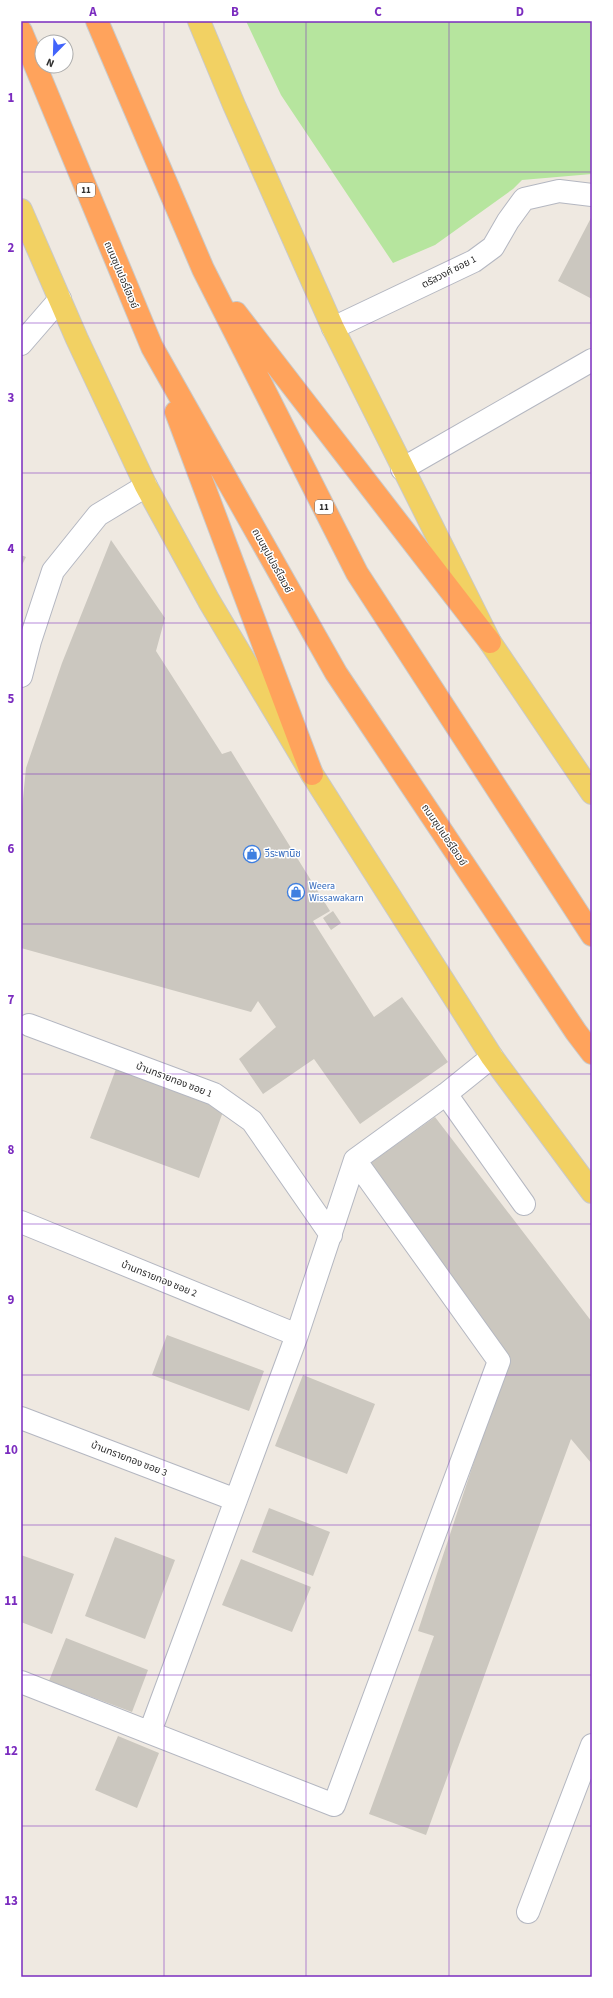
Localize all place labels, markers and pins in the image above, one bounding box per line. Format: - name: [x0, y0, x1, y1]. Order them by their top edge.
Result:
- shop icon: วีระพานิช: [242, 844, 262, 864]
- place label: วีระพานิช: [264, 847, 301, 861]
- place label: Weera Wissawakarn: [309, 879, 364, 905]
- shop icon: Weera Wissawakarn: [286, 882, 306, 902]

